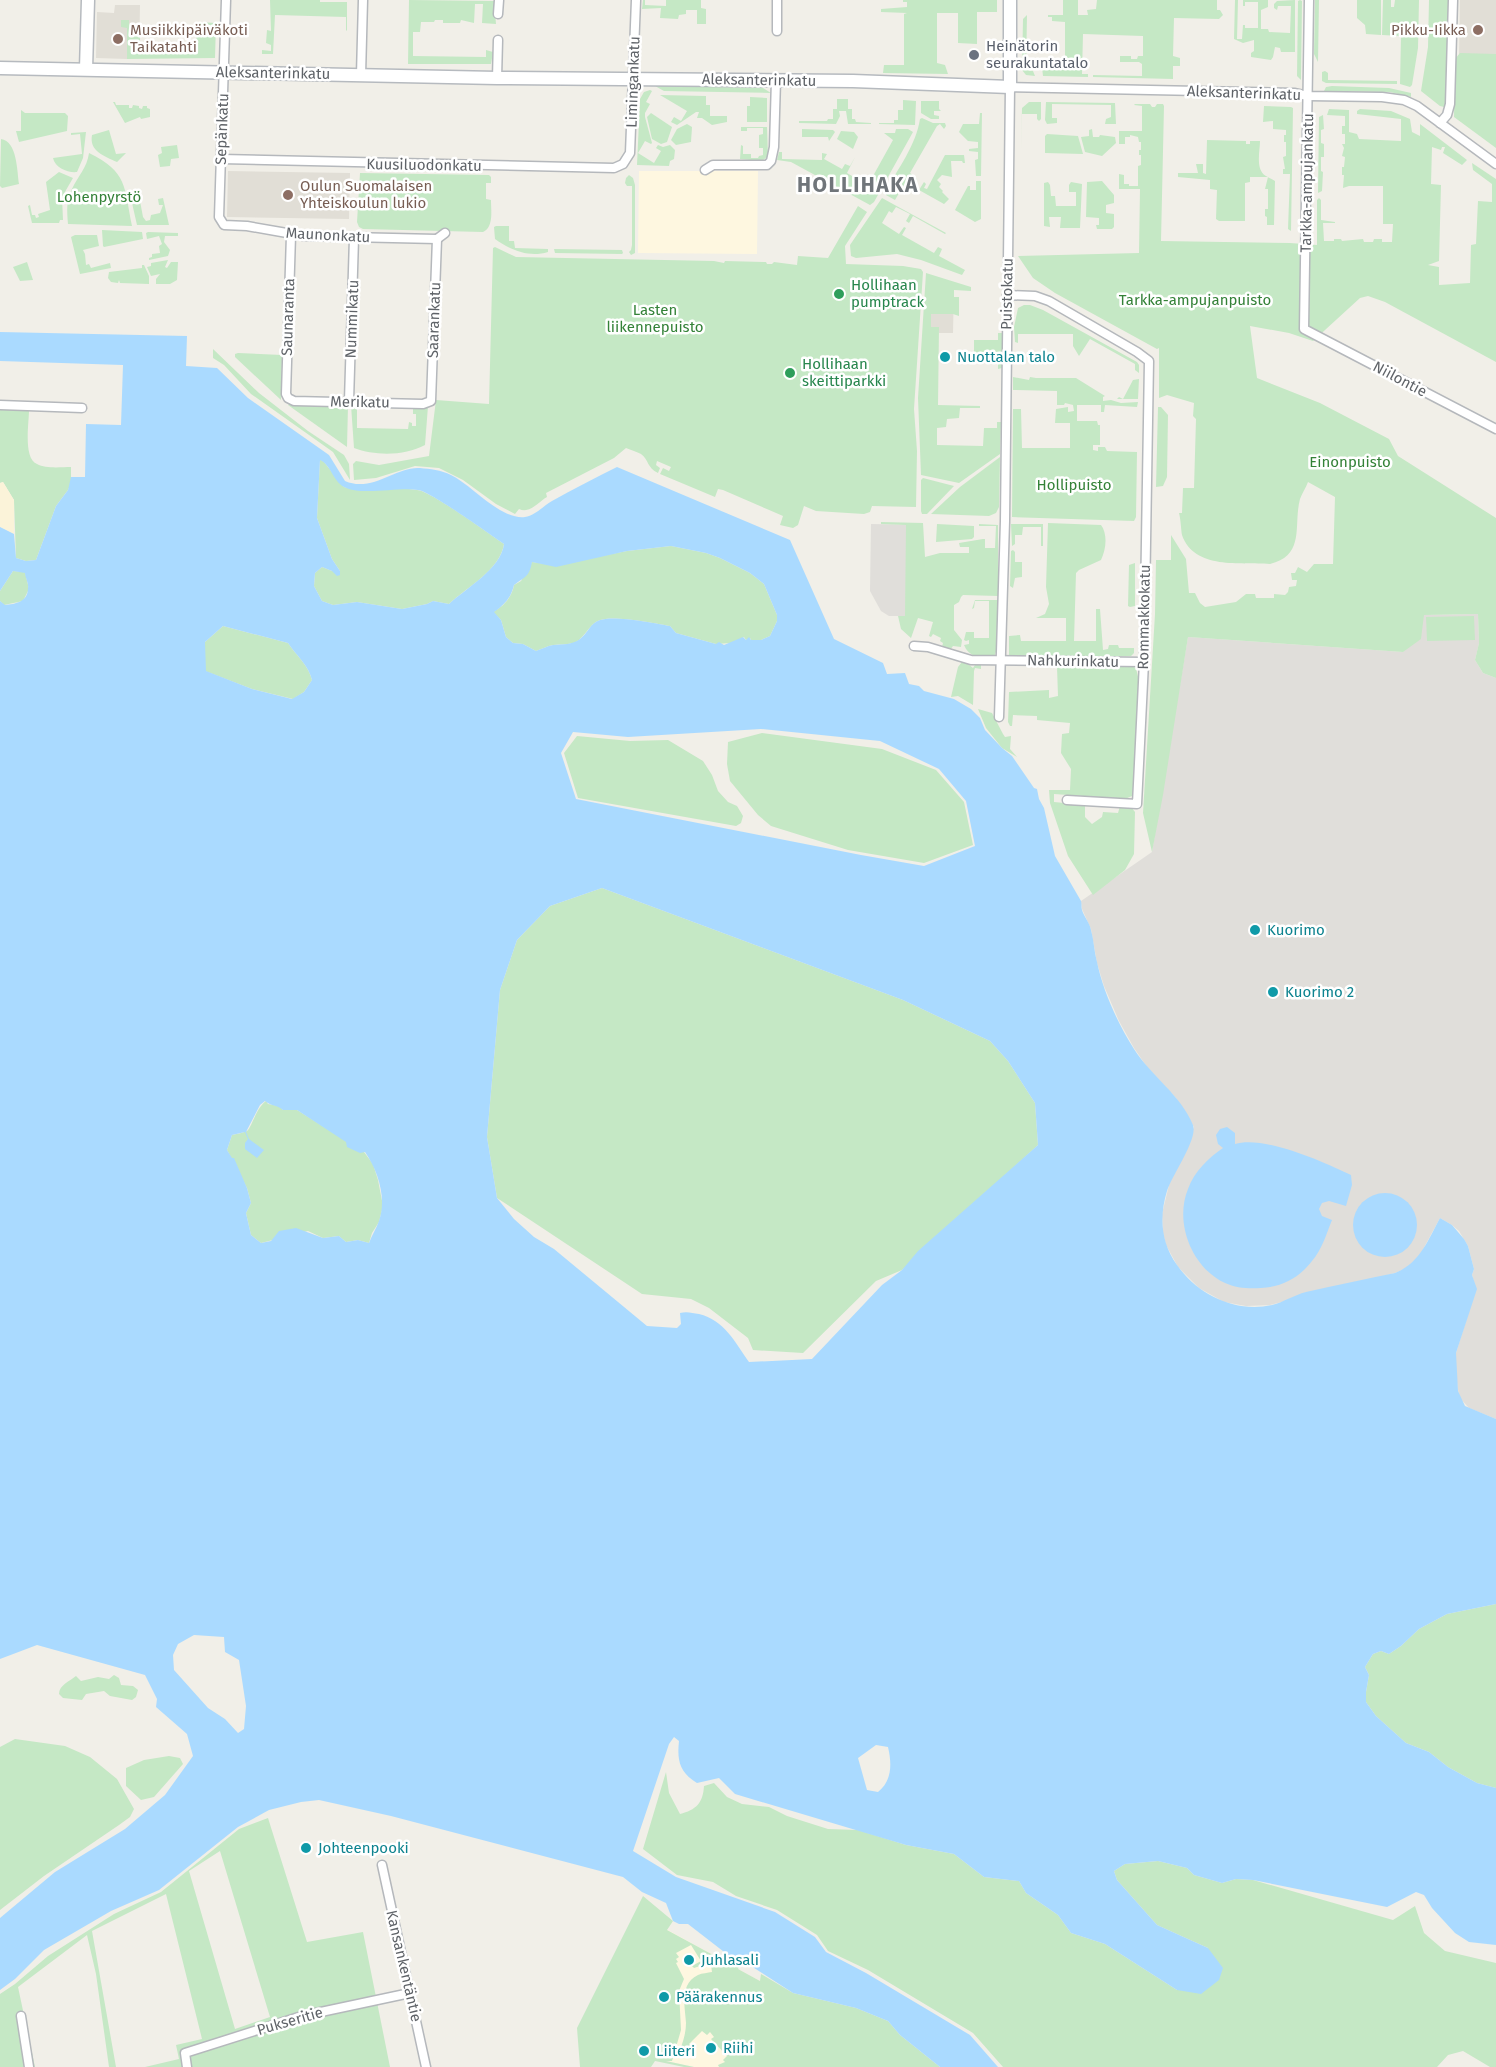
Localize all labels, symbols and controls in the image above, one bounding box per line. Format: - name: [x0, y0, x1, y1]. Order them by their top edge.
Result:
- place label: Musiikkipäiväkoti Taikatahti: [130, 21, 248, 56]
- place label: Pikku-Iikka: [1391, 21, 1466, 39]
- marker: Pikku-Iikka: [1471, 23, 1485, 37]
- marker: Musiikkipäiväkoti Taikatahti: [111, 32, 125, 46]
- street label: Limingankatu: [622, 36, 644, 128]
- place label: Heinätorin seurakuntatalo: [986, 37, 1088, 72]
- marker: Heinätorin seurakuntatalo: [967, 48, 981, 62]
- street label: Aleksanterinkatu: [216, 63, 330, 83]
- street label: Aleksanterinkatu: [702, 70, 816, 90]
- street label: Aleksanterinkatu: [1187, 82, 1301, 104]
- street label: Sepänkatu: [212, 93, 232, 165]
- street label: Tarkka-ampujankatu: [1297, 113, 1317, 253]
- street label: Kuusiluodonkatu: [366, 155, 482, 175]
- district label: HOLLIHAKA: [797, 172, 919, 198]
- place label: Oulun Suomalaisen Yhteiskoulun lukio: [300, 177, 432, 212]
- park label: Lohenpyrstö: [57, 188, 141, 206]
- marker: Oulun Suomalaisen Yhteiskoulun lukio: [281, 188, 295, 202]
- street label: Maunonkatu: [285, 224, 371, 246]
- street label: Puistokatu: [997, 258, 1017, 330]
- place label: Hollihaan pumptrack: [851, 276, 924, 311]
- street label: Saunaranta: [278, 278, 298, 356]
- street label: Nummikatu: [342, 279, 362, 359]
- street label: Saarankatu: [424, 282, 444, 358]
- marker: Hollihaan pumptrack: [832, 287, 846, 301]
- park label: Tarkka-ampujanpuisto: [1119, 291, 1271, 309]
- park label: Lasten liikennepuisto: [606, 301, 704, 336]
- place label: Nuottalan talo: [957, 348, 1055, 366]
- marker: Nuottalan talo: [938, 350, 952, 364]
- place label: Hollihaan skeittiparkki: [802, 355, 886, 390]
- street label: Niilontie: [1370, 357, 1430, 401]
- marker: Hollihaan skeittiparkki: [783, 366, 797, 380]
- street label: Merikatu: [330, 392, 390, 412]
- park label: Einonpuisto: [1309, 453, 1391, 471]
- park label: Hollipuisto: [1037, 476, 1111, 494]
- street label: Rommakkokatu: [1134, 564, 1154, 670]
- street label: Nahkurinkatu: [1027, 651, 1119, 671]
- place label: Kuorimo: [1267, 921, 1325, 939]
- marker: Kuorimo: [1248, 923, 1262, 937]
- place label: Kuorimo 2: [1285, 983, 1354, 1001]
- marker: Kuorimo 2: [1266, 985, 1280, 999]
- place label: Johteenpooki: [318, 1839, 409, 1857]
- marker: Johteenpooki: [299, 1841, 313, 1855]
- street label: Kansankentäntie: [382, 1908, 426, 2024]
- place label: Juhlasali: [701, 1951, 759, 1969]
- marker: Juhlasali: [682, 1953, 696, 1967]
- place label: Päärakennus: [676, 1988, 763, 2006]
- marker: Päärakennus: [657, 1990, 671, 2004]
- street label: Pukseritie: [255, 2003, 325, 2039]
- place label: Riihi: [723, 2039, 754, 2057]
- marker: Riihi: [704, 2041, 718, 2055]
- place label: Liiteri: [656, 2042, 695, 2060]
- marker: Liiteri: [637, 2044, 651, 2058]

